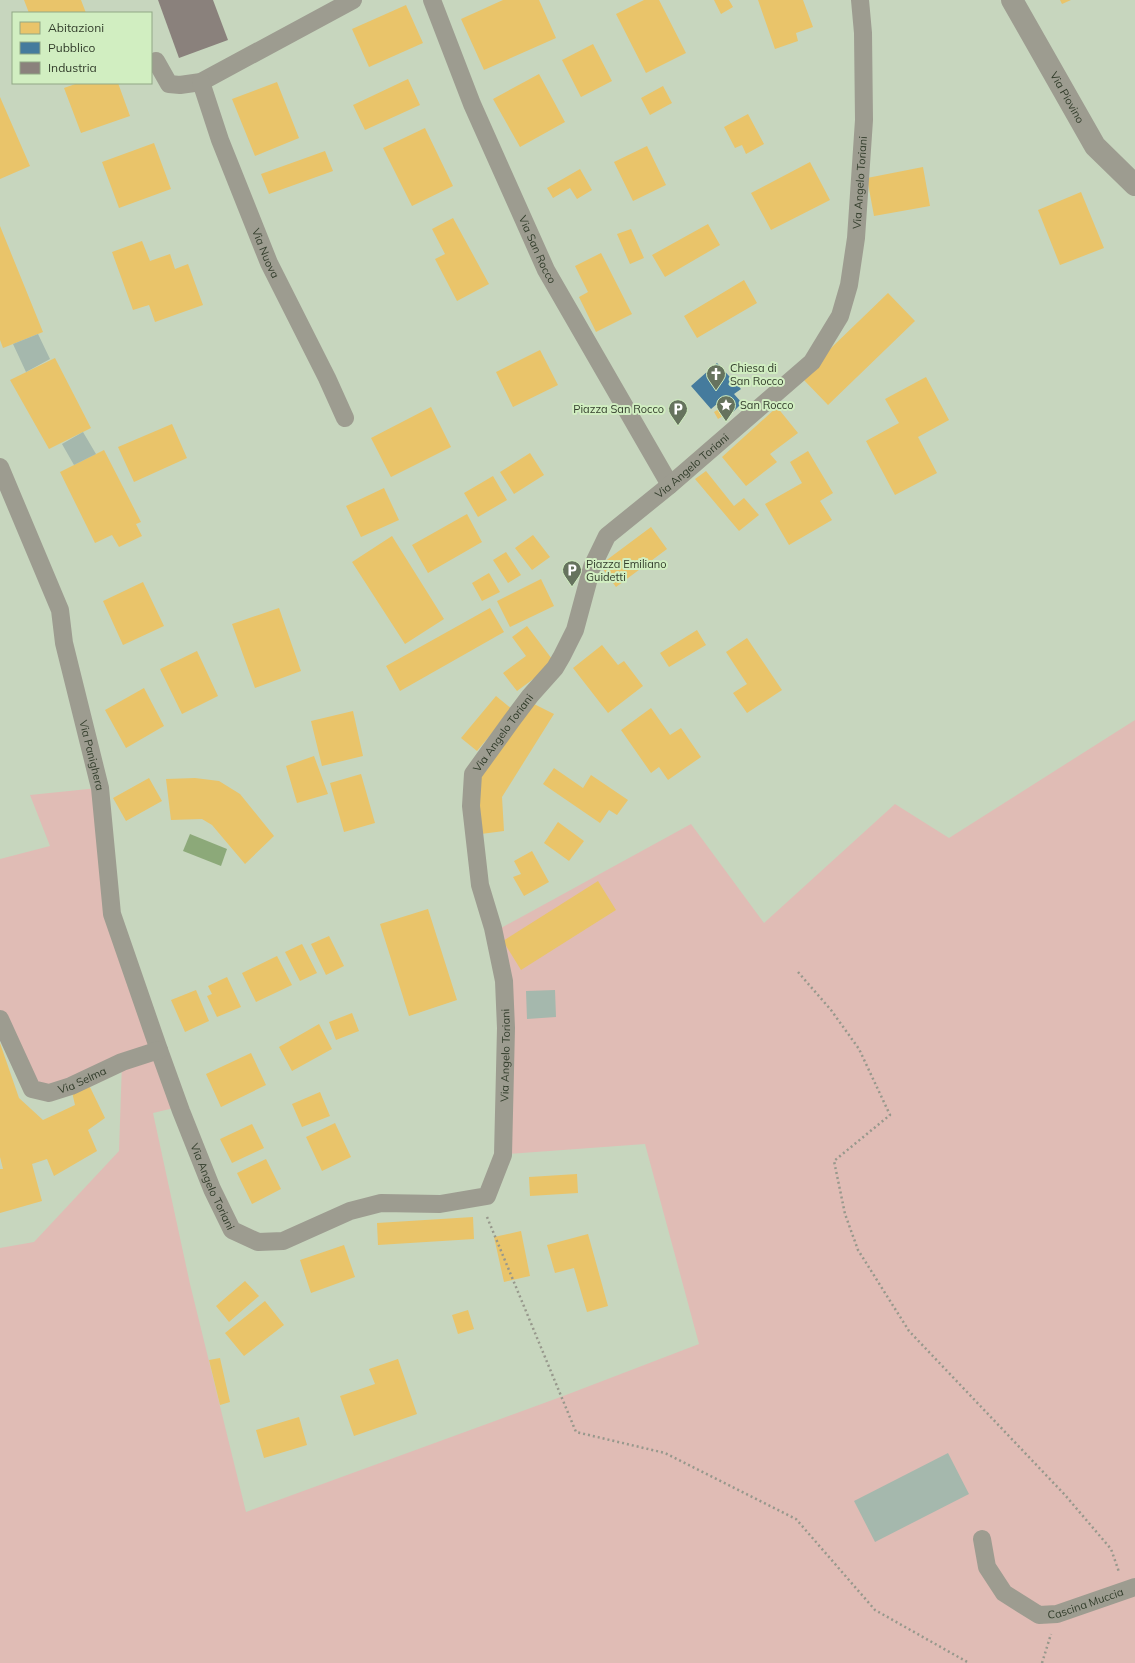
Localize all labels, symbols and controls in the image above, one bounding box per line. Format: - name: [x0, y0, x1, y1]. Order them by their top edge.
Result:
- legend: [12, 12, 152, 84]
- text: Abitazioni: [48, 20, 104, 35]
- text: Pubblico: [48, 40, 96, 55]
- text: Industria: [48, 60, 97, 75]
- street label: Via Piovino: [1047, 69, 1088, 126]
- street label: Via Angelo Toriani: [850, 136, 870, 230]
- street label: Via San Rocco: [516, 213, 559, 286]
- street label: Via Nuova: [249, 226, 282, 280]
- place label: Chiesa di San Rocco: [730, 361, 784, 388]
- church icon: Chiesa di San Rocco: [705, 363, 727, 391]
- place icon: San Rocco: [715, 394, 737, 422]
- parking icon: Piazza San Rocco: [667, 398, 689, 426]
- place label: San Rocco: [740, 398, 794, 412]
- place label: Piazza San Rocco: [573, 402, 664, 416]
- street label: Via Angelo Toriani: [652, 430, 732, 501]
- place label: Piazza Emiliano Guidetti: [586, 557, 667, 584]
- parking icon: Piazza Emiliano Guidetti: [561, 559, 583, 587]
- street label: Via Angelo Toriani: [470, 691, 536, 775]
- street label: Via Panighera: [76, 719, 107, 792]
- street label: Via Angelo Toriani: [497, 1009, 513, 1102]
- street label: Via Selma: [56, 1063, 109, 1097]
- street label: Via Angelo Toriani: [188, 1141, 238, 1232]
- street label: Cascina Muccia: [1047, 1585, 1125, 1622]

